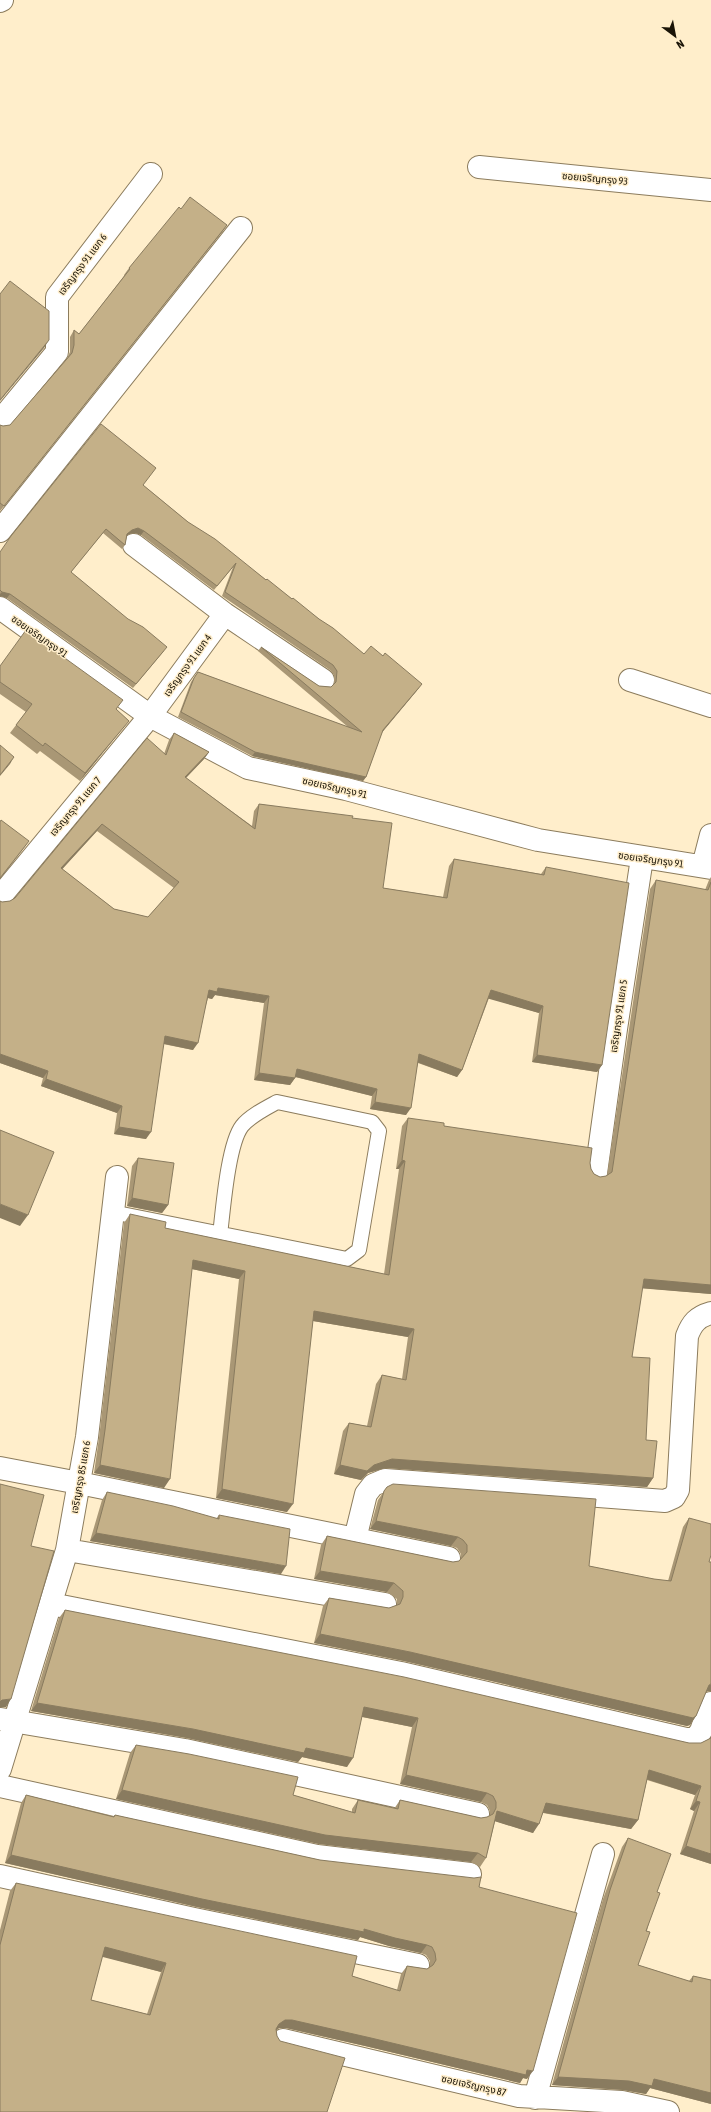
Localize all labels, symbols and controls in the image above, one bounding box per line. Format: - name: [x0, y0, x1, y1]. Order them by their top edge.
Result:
- north arrow: [655, 16, 695, 56]
- text: N: [674, 38, 686, 51]
- street label: ซอยเจริญกรุง 93: [561, 170, 629, 188]
- street label: เจริญกรุง 91 แยก 6: [56, 231, 110, 298]
- street label: ซอยเจริญกรุง 91: [9, 613, 70, 661]
- street label: เจริญกรุง 91 แยก 4: [161, 632, 215, 699]
- street label: เจริญกรุง 91 แยก 7: [47, 774, 104, 839]
- street label: ซอยเจริญกรุง 91: [301, 775, 369, 801]
- street label: ซอยเจริญกรุง 91: [617, 849, 685, 871]
- street label: เจริญกรุง 91 แยก 5: [608, 979, 630, 1053]
- street label: เจริญกรุง 85 แยก 6: [69, 1440, 93, 1515]
- street label: ซอยเจริญกรุง 87: [440, 2073, 508, 2099]

